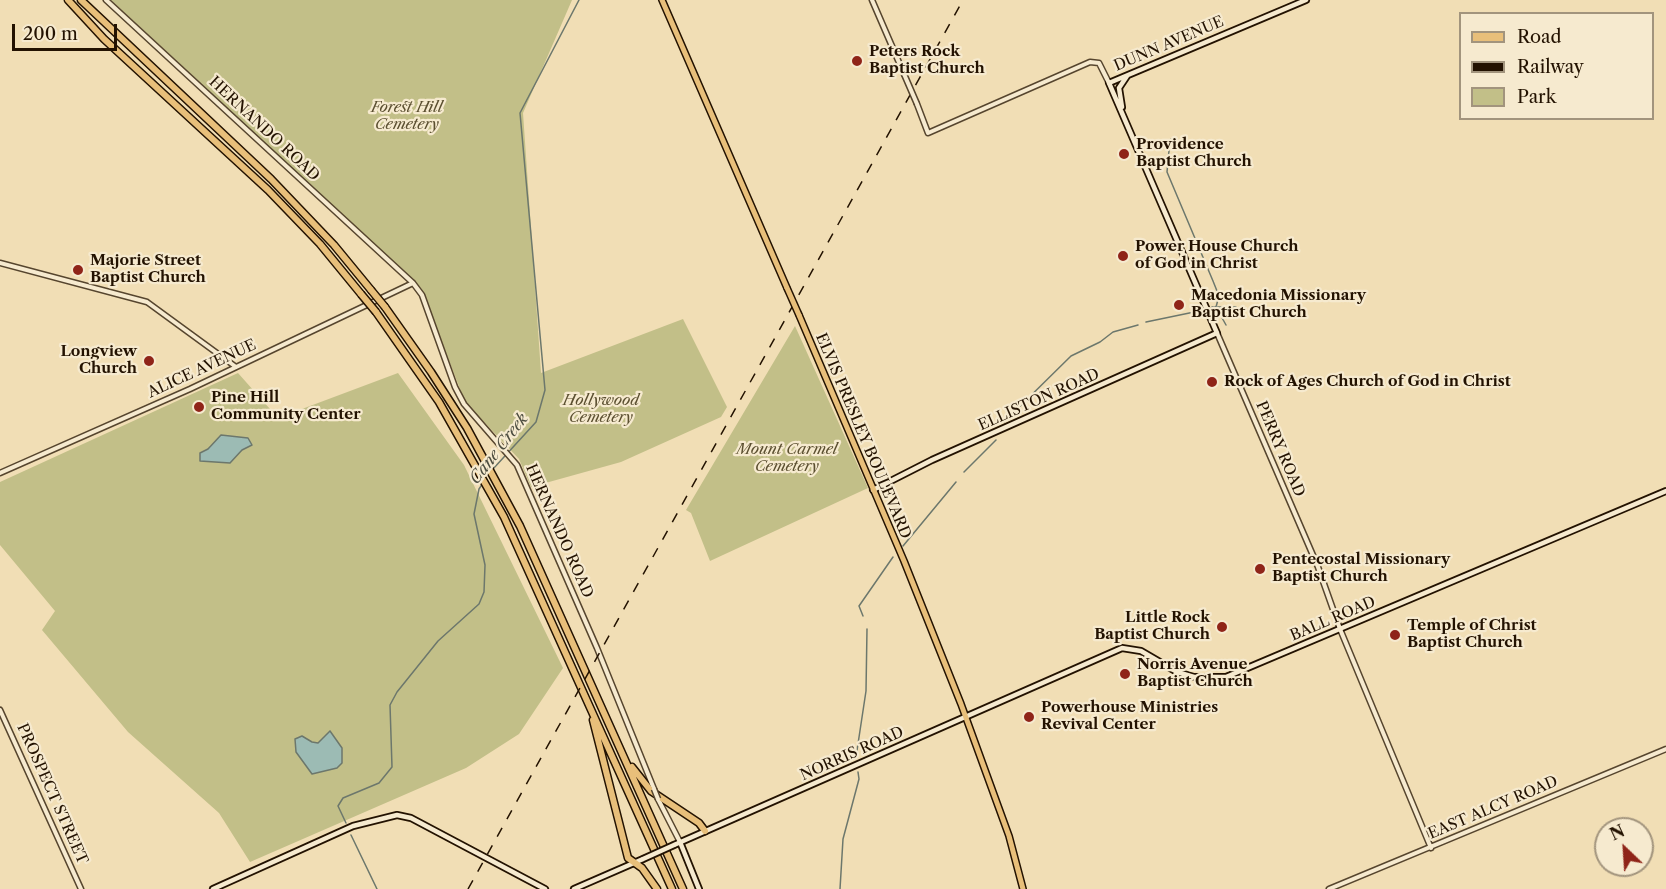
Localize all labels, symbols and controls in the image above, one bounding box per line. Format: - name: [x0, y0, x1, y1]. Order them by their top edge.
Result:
- scale bar: [15, 12, 120, 50]
- legend: [1459, 12, 1654, 120]
- street label: DUNN AVENUE: [1111, 13, 1227, 75]
- text: 200 m: [23, 23, 78, 45]
- text: Road: [1517, 26, 1562, 48]
- place label: Peters Rock Baptist Church: [869, 43, 985, 78]
- marker: Peters Rock Baptist Church: [850, 54, 864, 68]
- text: Railway: [1517, 56, 1584, 78]
- street label: HERNANDO ROAD: [205, 73, 323, 185]
- text: Park: [1517, 86, 1556, 108]
- park label: Forest Hill Cemetery: [371, 99, 443, 134]
- place label: Providence Baptist Church: [1136, 136, 1252, 171]
- marker: Providence Baptist Church: [1117, 147, 1131, 161]
- place label: Power House Church of God in Christ: [1135, 238, 1299, 273]
- marker: Power House Church of God in Christ: [1116, 249, 1130, 263]
- place label: Majorie Street Baptist Church: [90, 252, 206, 287]
- marker: Majorie Street Baptist Church: [71, 263, 85, 277]
- place label: Macedonia Missionary Baptist Church: [1191, 287, 1366, 322]
- marker: Macedonia Missionary Baptist Church: [1172, 298, 1186, 312]
- street label: ELVIS PRESLEY BOULEVARD: [811, 330, 915, 542]
- street label: ALICE AVENUE: [145, 336, 259, 402]
- place label: Longview Church: [60, 343, 137, 378]
- marker: Longview Church: [142, 354, 156, 368]
- street label: ELLISTON ROAD: [976, 365, 1102, 435]
- place label: Rock of Ages Church of God in Christ: [1224, 373, 1511, 391]
- marker: Rock of Ages Church of God in Christ: [1205, 375, 1219, 389]
- place label: Pine Hill Community Center: [211, 389, 361, 424]
- park label: Hollywood Cemetery: [563, 392, 639, 427]
- street label: PERRY ROAD: [1252, 398, 1308, 500]
- marker: Pine Hill Community Center: [192, 400, 206, 414]
- water label: Cane Creek: [466, 410, 532, 488]
- park label: Mount Carmel Cemetery: [736, 441, 838, 476]
- street label: HERNANDO ROAD: [521, 461, 597, 601]
- place label: Pentecostal Missionary Baptist Church: [1272, 551, 1450, 586]
- marker: Pentecostal Missionary Baptist Church: [1253, 562, 1267, 576]
- street label: BALL ROAD: [1288, 593, 1378, 645]
- place label: Little Rock Baptist Church: [1094, 609, 1210, 644]
- place label: Temple of Christ Baptist Church: [1407, 617, 1537, 652]
- marker: Little Rock Baptist Church: [1215, 620, 1229, 634]
- marker: Temple of Christ Baptist Church: [1388, 628, 1402, 642]
- place label: Norris Avenue Baptist Church: [1137, 656, 1253, 691]
- marker: Norris Avenue Baptist Church: [1118, 667, 1132, 681]
- place label: Powerhouse Ministries Revival Center: [1041, 699, 1218, 734]
- marker: Powerhouse Ministries Revival Center: [1022, 710, 1036, 724]
- street label: PROSPECT STREET: [13, 721, 91, 867]
- street label: NORRIS ROAD: [798, 723, 906, 785]
- street label: EAST ALCY ROAD: [1426, 773, 1560, 843]
- north arrow: [1594, 817, 1654, 877]
- text: N: [1607, 820, 1628, 845]

